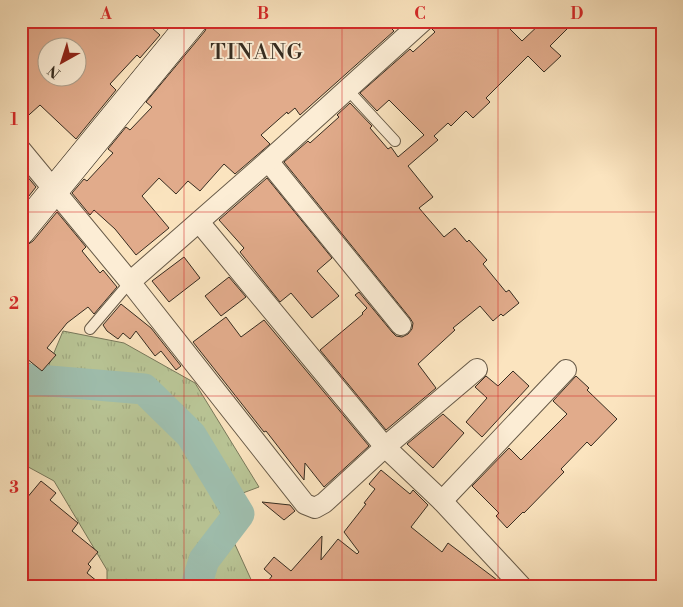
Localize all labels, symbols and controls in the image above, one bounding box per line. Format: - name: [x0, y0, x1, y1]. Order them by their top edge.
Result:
- text: A: [99, 4, 112, 24]
- text: B: [257, 4, 269, 24]
- text: C: [414, 4, 426, 24]
- text: D: [571, 4, 584, 24]
- north arrow: [38, 38, 88, 88]
- district label: TINANG: [210, 39, 304, 66]
- text: N: [44, 61, 64, 82]
- text: 1: [10, 110, 18, 130]
- text: 2: [9, 294, 19, 314]
- text: 3: [9, 478, 19, 498]

